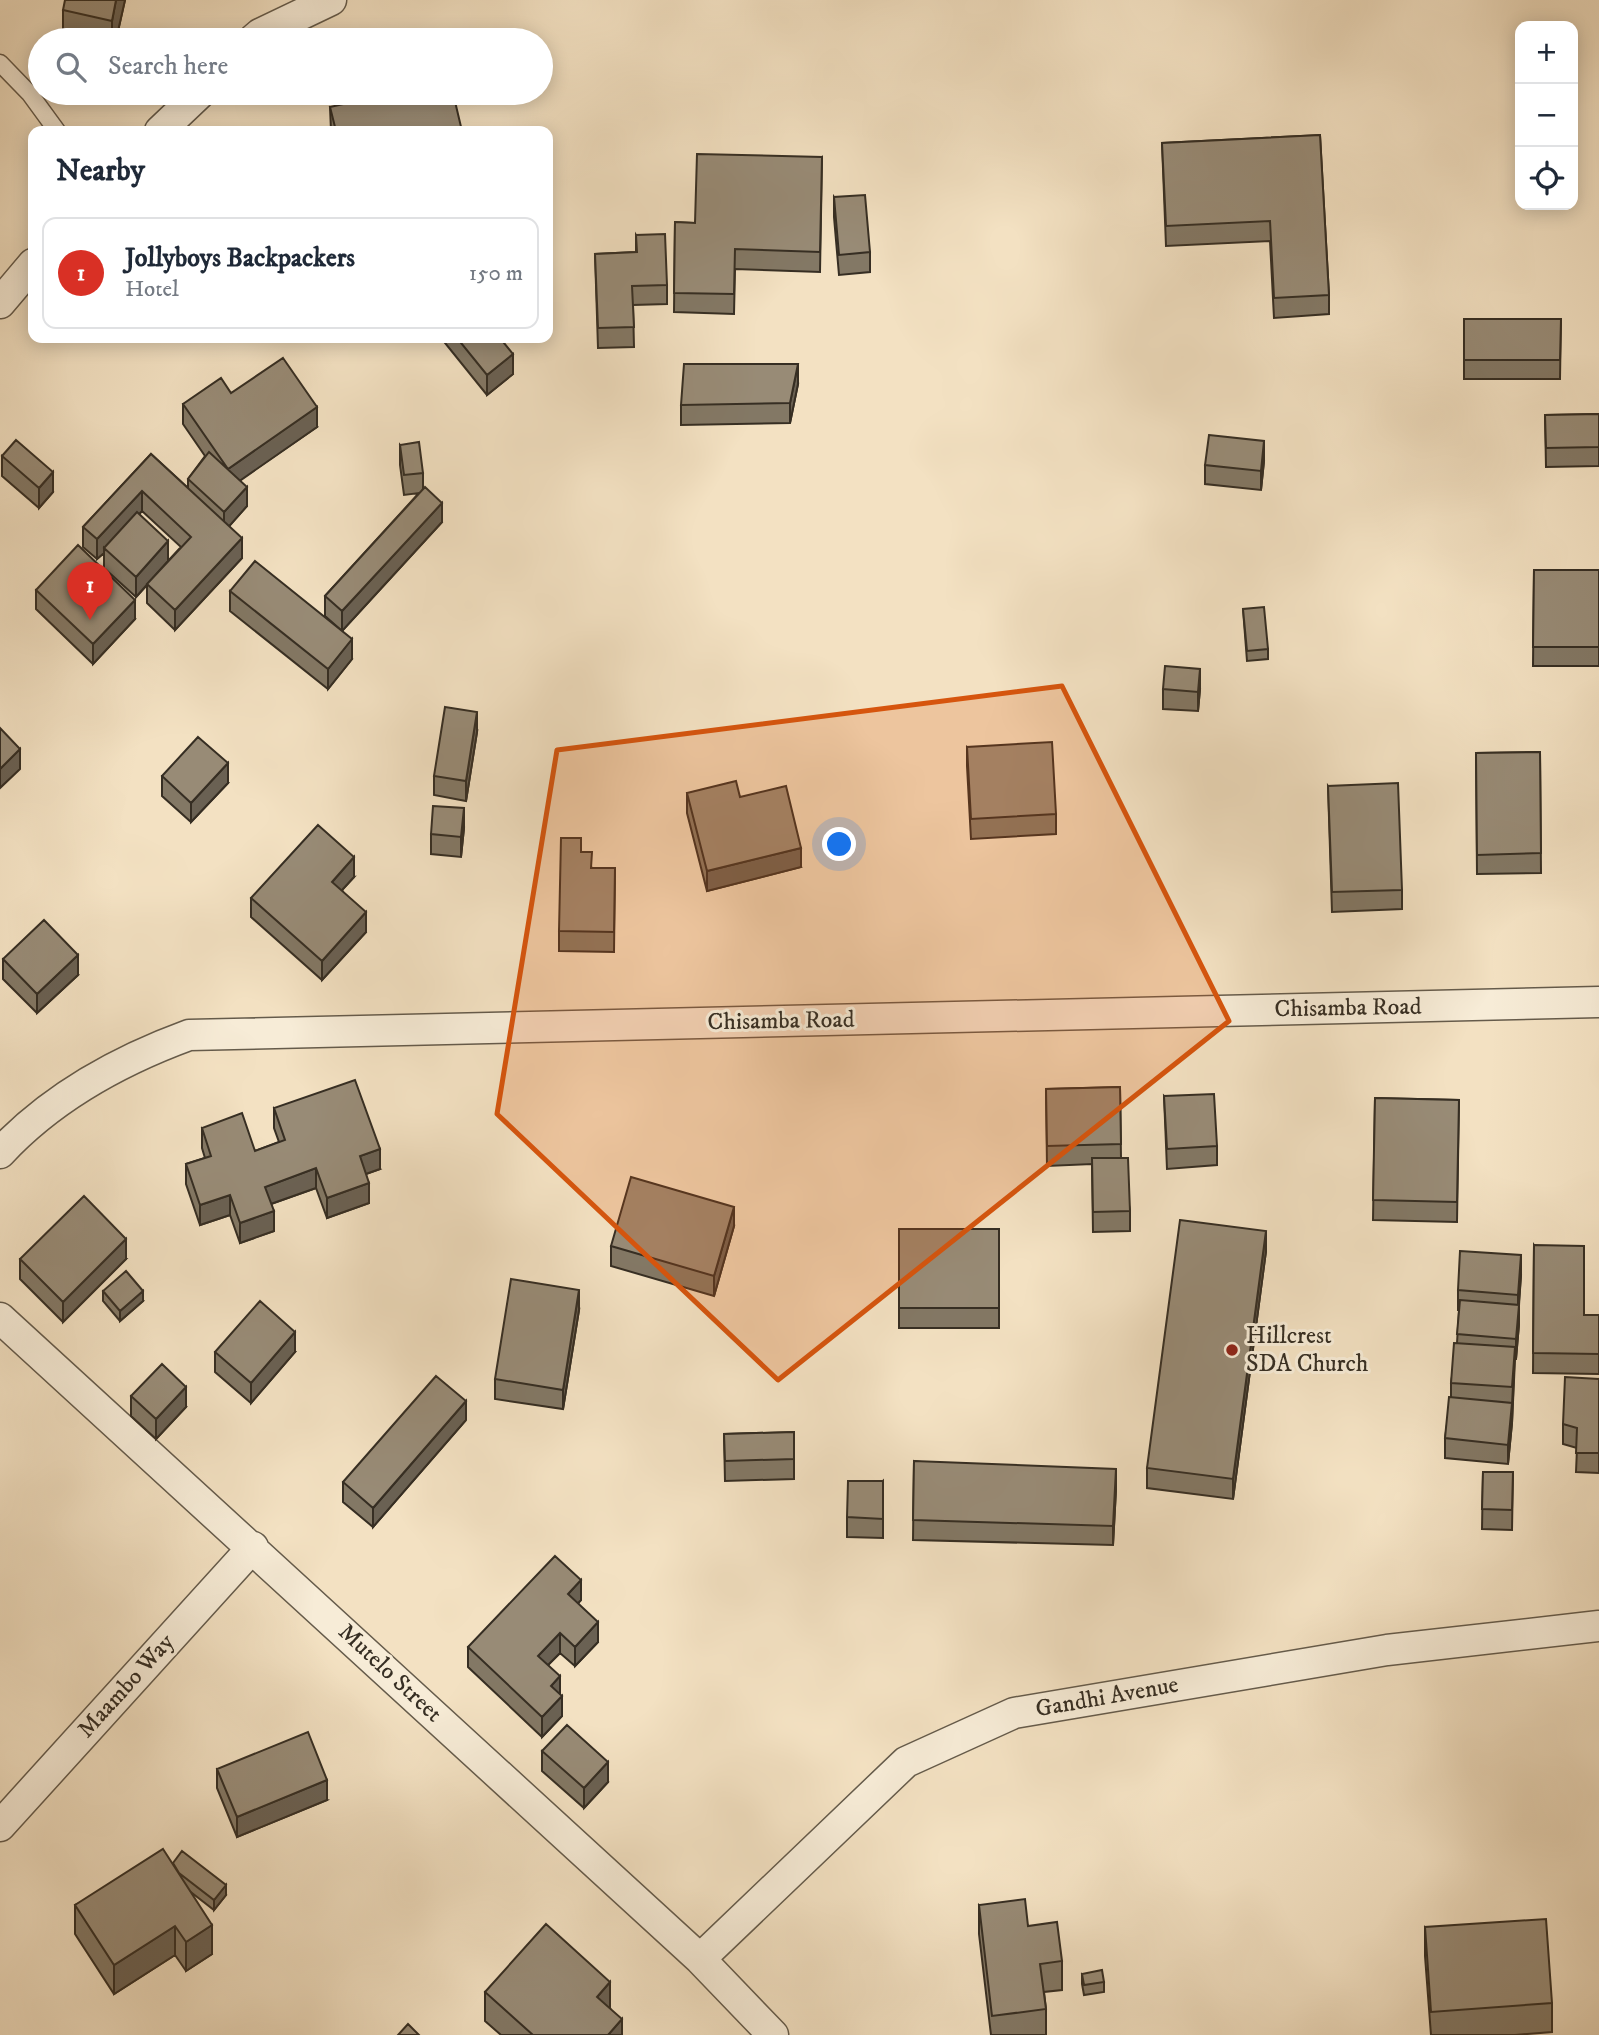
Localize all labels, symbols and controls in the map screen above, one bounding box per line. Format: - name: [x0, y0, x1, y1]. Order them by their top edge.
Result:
- map controls: [1515, 21, 1578, 210]
- button: +: [1515, 21, 1578, 84]
- search box: [28, 28, 553, 105]
- icon: search: [52, 48, 90, 86]
- text: Search here: [108, 50, 228, 83]
- button: −: [1515, 84, 1578, 147]
- button: locate: [1515, 147, 1578, 210]
- text: Nearby: [56, 153, 145, 190]
- text: Jollyboys Backpackers: [125, 242, 355, 275]
- text: 1: [77, 259, 85, 288]
- text: 150 m: [469, 259, 523, 288]
- text: Hotel: [125, 275, 179, 304]
- pin: 1: [67, 562, 113, 620]
- your location: [822, 827, 856, 861]
- street label: Chisamba Road: [1274, 992, 1422, 1024]
- street label: Chisamba Road: [707, 1005, 855, 1037]
- place label: Hillcrest SDA Church: [1246, 1321, 1369, 1379]
- marker: Hillcrest SDA Church: [1224, 1342, 1240, 1358]
- street label: Mutelo Street: [332, 1617, 449, 1729]
- street label: Maambo Way: [71, 1627, 181, 1744]
- street label: Gandhi Avenue: [1033, 1670, 1181, 1724]

